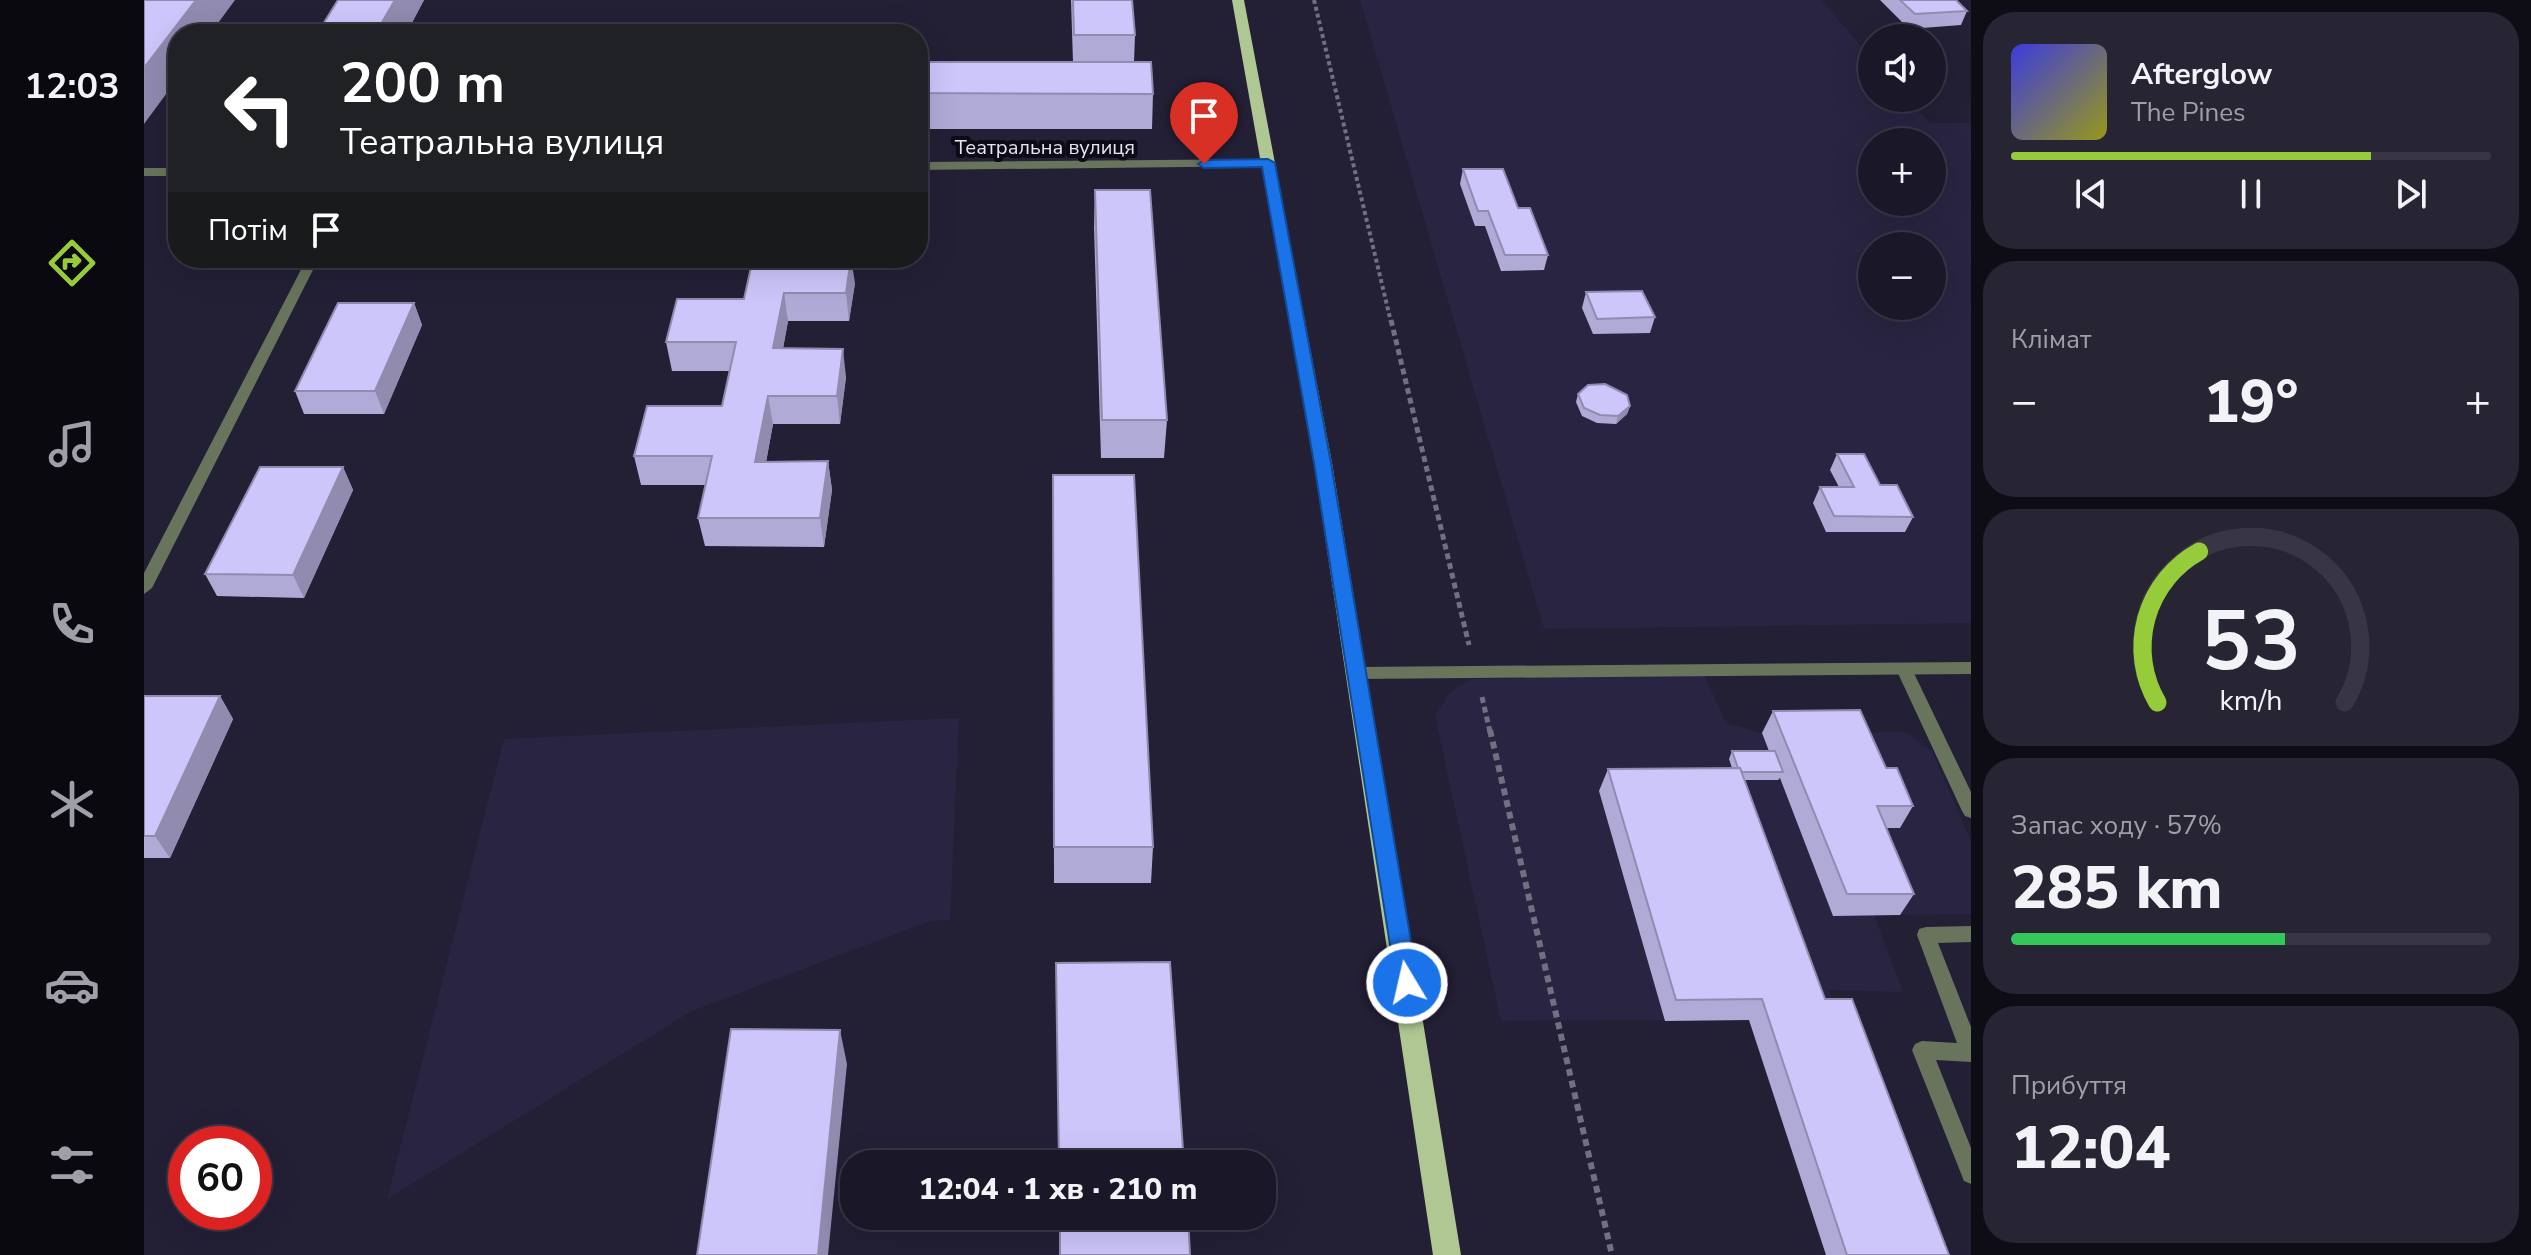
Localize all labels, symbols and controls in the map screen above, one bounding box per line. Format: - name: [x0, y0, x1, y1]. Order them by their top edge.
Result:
- map controls: [1858, 24, 1946, 320]
- button: sound: [1858, 24, 1946, 112]
- text: 200 m: [340, 45, 505, 122]
- text: Afterglow: [2131, 54, 2272, 95]
- icon: left: [208, 56, 312, 160]
- text: 12:03: [24, 62, 120, 111]
- pin: [1170, 82, 1238, 164]
- icon: arrive: [1182, 94, 1226, 138]
- text: The Pines: [2131, 95, 2246, 130]
- text: Театральна вулиця: [340, 118, 664, 167]
- button: +: [1858, 128, 1946, 216]
- street label: Театральна вулиця: [955, 134, 1135, 161]
- icon: previous: [2069, 172, 2113, 216]
- icon: pause: [2229, 172, 2273, 216]
- icon: next: [2389, 172, 2433, 216]
- icon: arrive: [304, 208, 348, 252]
- text: Потім: [208, 210, 288, 251]
- button: −: [1858, 232, 1946, 320]
- icon: directions: [44, 235, 100, 291]
- text: Клімат: [2011, 322, 2092, 357]
- text: 19°: [2203, 361, 2299, 443]
- text: −: [2011, 372, 2037, 432]
- text: +: [2465, 372, 2491, 432]
- icon: music: [44, 416, 100, 472]
- text: 53: [2201, 585, 2301, 698]
- icon: phone: [44, 596, 100, 652]
- text: km/h: [2220, 682, 2282, 721]
- icon: climate: [44, 776, 100, 832]
- text: Запас ходу · 57%: [2011, 808, 2222, 843]
- text: 285 km: [2011, 847, 2223, 929]
- position arrow: [1365, 941, 1449, 1025]
- icon: car: [44, 957, 100, 1013]
- text: Прибуття: [2011, 1068, 2127, 1103]
- text: 12:04: [2011, 1107, 2171, 1189]
- speed limit sign: 60: [168, 1126, 272, 1230]
- icon: filters: [44, 1137, 100, 1193]
- text: 12:04 · 1 хв · 210 m: [919, 1169, 1197, 1210]

